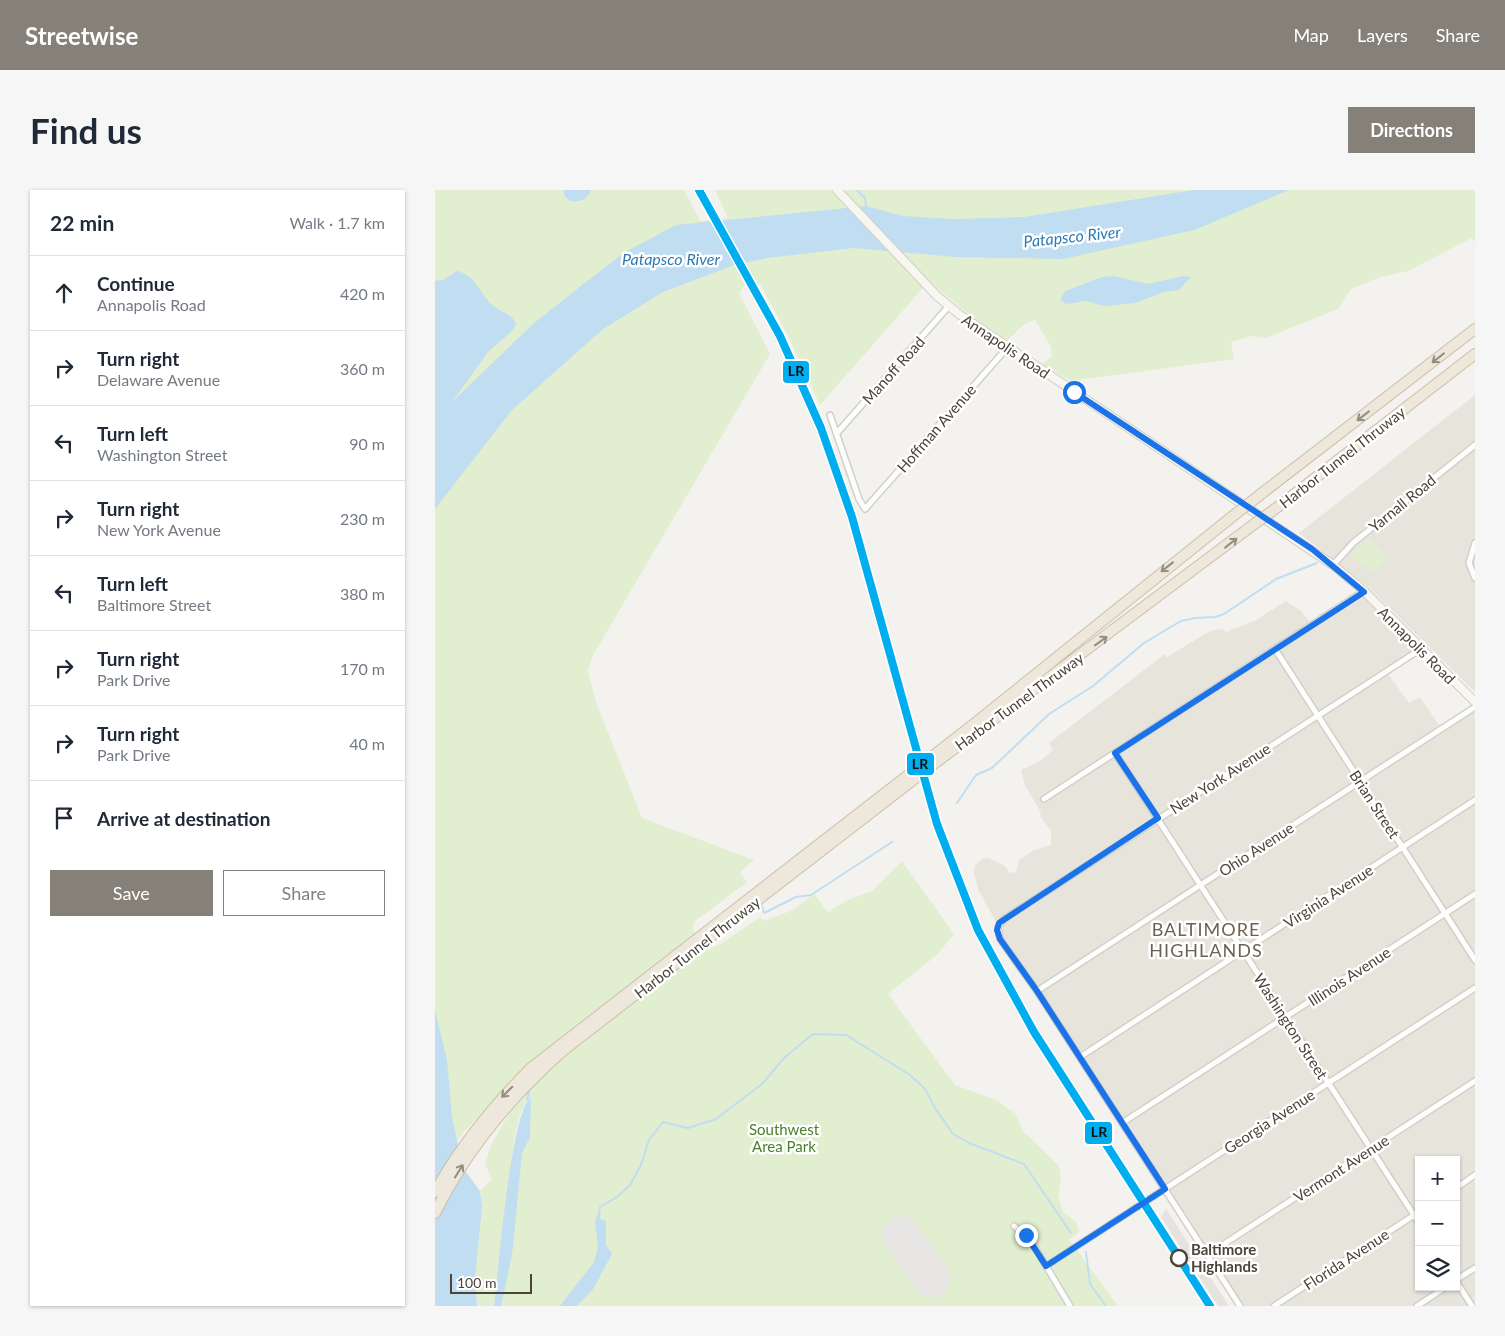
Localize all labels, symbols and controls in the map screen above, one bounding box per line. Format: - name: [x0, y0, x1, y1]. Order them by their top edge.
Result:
- text: Streetwise: [25, 21, 138, 50]
- text: Map: [1293, 24, 1329, 46]
- text: Layers: [1357, 24, 1408, 46]
- text: Share: [1436, 24, 1480, 46]
- button: Directions: [1348, 107, 1475, 153]
- text: Find us: [30, 109, 142, 151]
- text: 22 min: [50, 210, 114, 235]
- text: Walk · 1.7 km: [289, 213, 385, 232]
- water label: Patapsco River: [1022, 221, 1122, 251]
- water label: Patapsco River: [622, 249, 720, 268]
- text: Continue: [97, 272, 175, 295]
- icon: ahead: [50, 279, 78, 307]
- text: 420 m: [340, 284, 385, 303]
- text: Annapolis Road: [97, 295, 206, 314]
- street label: Annapolis Road: [959, 310, 1053, 382]
- street label: Manoff Road: [858, 333, 928, 407]
- text: Turn right: [97, 347, 179, 370]
- one-way arrow: [1431, 353, 1445, 363]
- icon: right: [50, 354, 78, 382]
- text: 360 m: [340, 359, 385, 378]
- line badge: LR: [782, 360, 810, 384]
- text: LR: [788, 362, 805, 379]
- text: Delaware Avenue: [97, 370, 220, 389]
- street label: Hoffman Avenue: [893, 380, 979, 476]
- route start: [1063, 381, 1086, 404]
- street label: Harbor Tunnel Thruway: [1276, 402, 1409, 512]
- one-way arrow: [1356, 410, 1369, 421]
- text: Turn left: [97, 422, 168, 445]
- icon: left: [50, 429, 78, 457]
- text: 90 m: [349, 434, 385, 453]
- text: Washington Street: [97, 445, 227, 464]
- street label: Yarnall Road: [1365, 471, 1439, 535]
- text: Turn right: [97, 497, 179, 520]
- icon: right: [50, 504, 78, 532]
- text: 230 m: [340, 509, 385, 528]
- text: New York Avenue: [97, 520, 221, 539]
- one-way arrow: [1224, 538, 1238, 548]
- one-way arrow: [1161, 562, 1174, 573]
- text: Turn left: [97, 572, 168, 595]
- icon: left: [50, 579, 78, 607]
- text: 380 m: [340, 584, 385, 603]
- text: Baltimore Street: [97, 595, 211, 614]
- street label: Annapolis Road: [1375, 603, 1459, 687]
- one-way arrow: [1094, 636, 1108, 646]
- text: Turn right: [97, 647, 179, 670]
- street label: Harbor Tunnel Thruway: [951, 648, 1087, 754]
- icon: right: [50, 654, 78, 682]
- text: 170 m: [340, 659, 385, 678]
- text: Park Drive: [97, 670, 171, 689]
- text: Turn right: [97, 722, 179, 745]
- icon: right: [50, 729, 78, 757]
- text: 40 m: [349, 734, 385, 753]
- street label: New York Avenue: [1166, 739, 1274, 817]
- text: Park Drive: [97, 745, 171, 764]
- line badge: LR: [906, 752, 935, 776]
- text: LR: [912, 755, 929, 772]
- street label: Brian Street: [1346, 766, 1404, 842]
- icon: arrive: [50, 804, 78, 832]
- text: Arrive at destination: [97, 807, 270, 830]
- street label: Ohio Avenue: [1215, 818, 1297, 880]
- street label: Virginia Avenue: [1280, 860, 1376, 932]
- button: Save: [50, 870, 213, 916]
- button: Share: [223, 870, 385, 916]
- street label: Harbor Tunnel Thruway: [631, 892, 764, 1002]
- district label: BALTIMORE HIGHLANDS: [1149, 918, 1263, 961]
- street label: Illinois Avenue: [1304, 943, 1394, 1009]
- street label: Washington Street: [1250, 970, 1332, 1083]
- street label: Georgia Avenue: [1220, 1085, 1318, 1157]
- one-way arrow: [501, 1086, 513, 1098]
- park label: Southwest Area Park: [749, 1120, 820, 1155]
- line badge: LR: [1084, 1121, 1113, 1145]
- text: LR: [1091, 1123, 1108, 1140]
- street label: Vermont Avenue: [1290, 1130, 1392, 1205]
- map controls: [1415, 1156, 1460, 1291]
- button: +: [1415, 1156, 1460, 1201]
- one-way arrow: [454, 1164, 464, 1178]
- button: −: [1415, 1201, 1460, 1246]
- route end: [1015, 1224, 1038, 1247]
- street label: Florida Avenue: [1300, 1225, 1392, 1293]
- place label: Baltimore Highlands: [1191, 1240, 1258, 1275]
- button: layers: [1415, 1246, 1460, 1291]
- marker: Baltimore Highlands: [1170, 1249, 1188, 1267]
- scale bar: [450, 1271, 533, 1294]
- text: 100 m: [457, 1274, 496, 1291]

